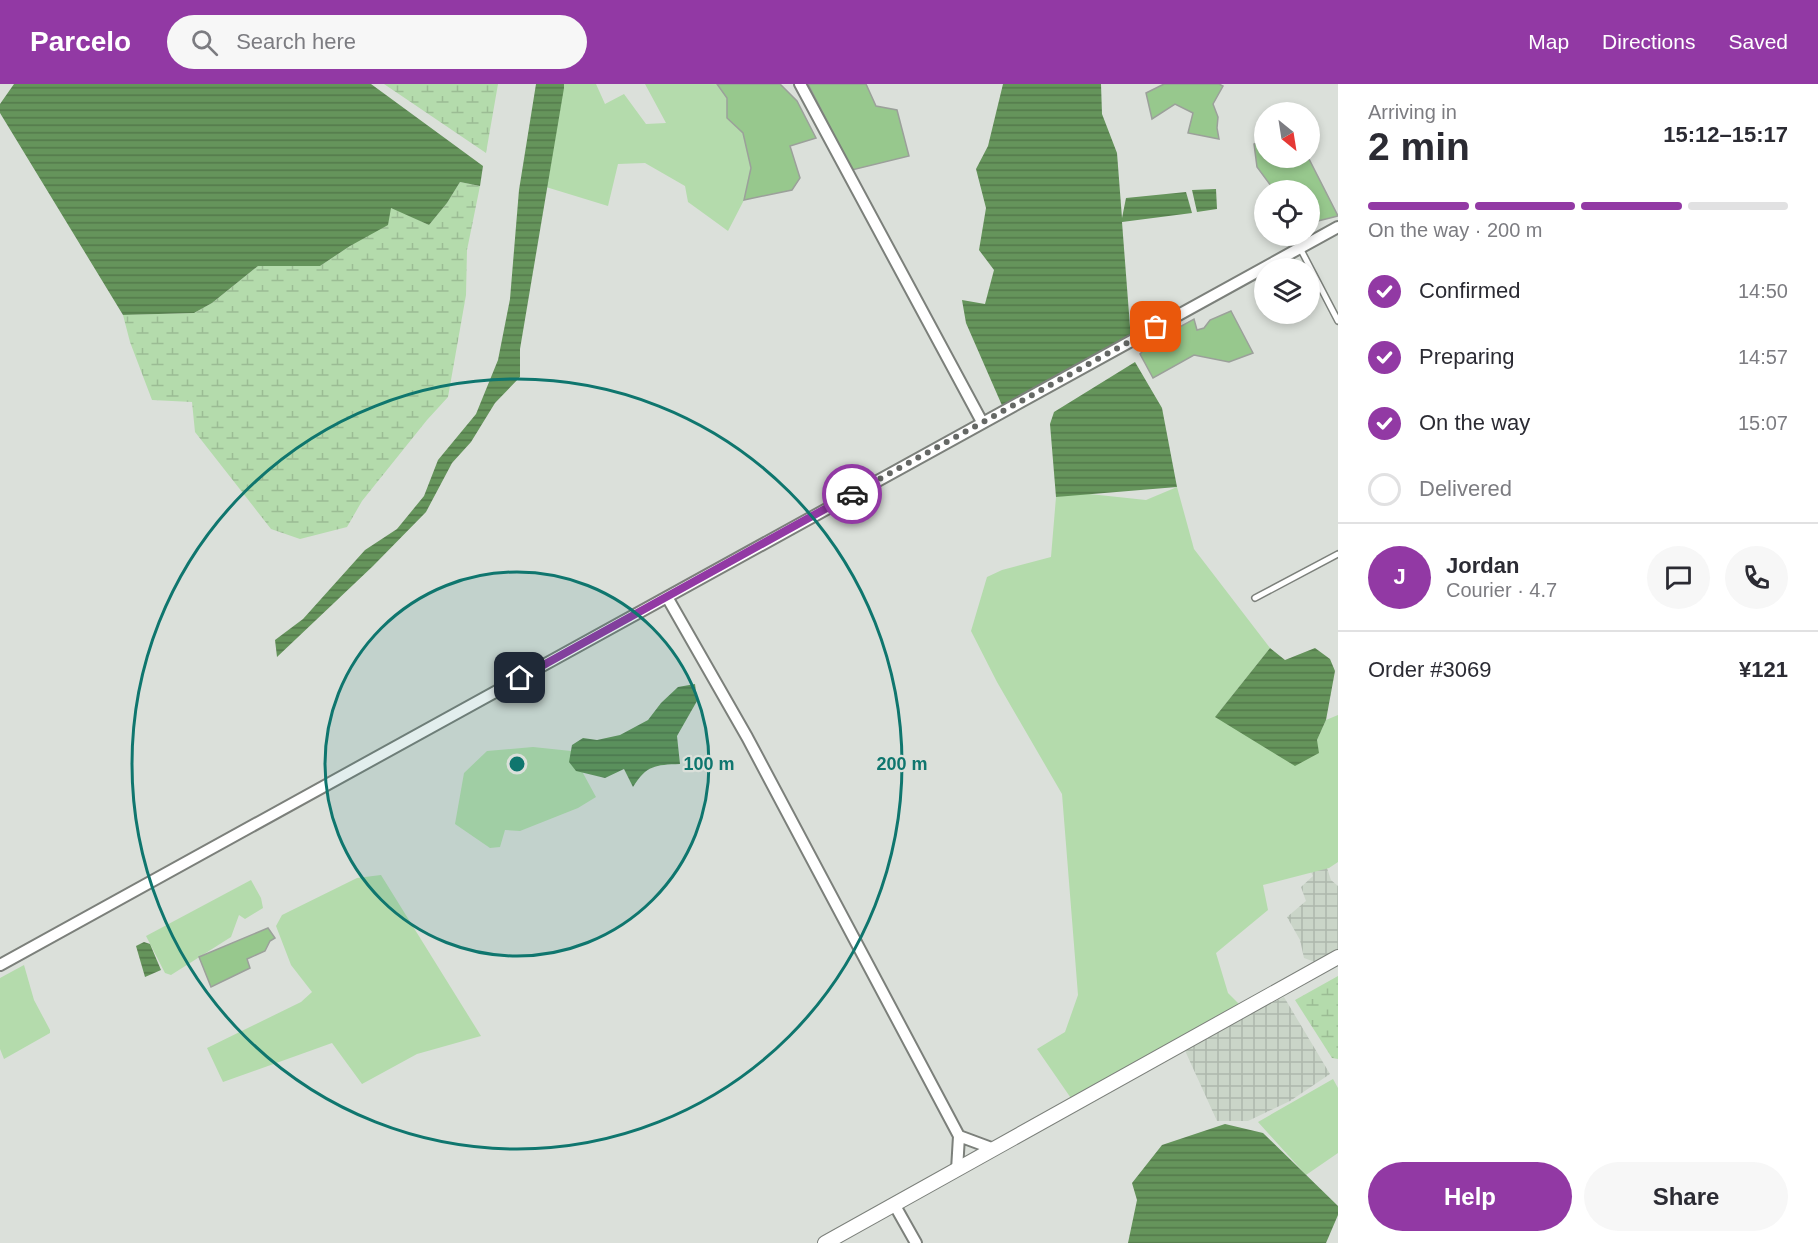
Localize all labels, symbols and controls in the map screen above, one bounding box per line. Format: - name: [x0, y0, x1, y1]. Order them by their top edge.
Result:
- search box: [167, 15, 587, 69]
- text: Parcelo: [30, 26, 131, 57]
- icon: search: [188, 26, 221, 59]
- text: Search here: [236, 29, 356, 54]
- text: Map: [1528, 30, 1569, 53]
- text: Directions: [1602, 30, 1695, 53]
- text: Saved: [1728, 30, 1788, 53]
- text: Arriving in: [1368, 101, 1457, 123]
- north arrow: [1254, 102, 1320, 168]
- map controls: [1254, 102, 1320, 324]
- text: 15:12–15:17: [1663, 122, 1788, 147]
- text: 2 min: [1368, 125, 1470, 168]
- button: locate: [1254, 180, 1320, 246]
- text: On the way · 200 m: [1368, 219, 1543, 241]
- button: layers: [1254, 258, 1320, 324]
- icon: check: [1368, 275, 1401, 308]
- text: Confirmed: [1419, 278, 1520, 303]
- text: 14:50: [1738, 280, 1788, 302]
- pin: [1130, 301, 1181, 352]
- icon: bag: [1139, 310, 1172, 343]
- icon: check: [1368, 341, 1401, 374]
- text: Preparing: [1419, 344, 1514, 369]
- text: 14:57: [1738, 346, 1788, 368]
- icon: check: [1368, 407, 1401, 440]
- text: On the way: [1419, 410, 1530, 435]
- text: 15:07: [1738, 412, 1788, 434]
- courier: [822, 464, 882, 524]
- text: Delivered: [1419, 476, 1512, 501]
- icon: car: [836, 478, 869, 511]
- button: chat: [1647, 546, 1710, 609]
- button: phone: [1725, 546, 1788, 609]
- text: Jordan: [1446, 553, 1519, 578]
- text: J: [1393, 564, 1406, 589]
- text: Courier · 4.7: [1446, 579, 1557, 601]
- pin: [494, 652, 545, 703]
- text: Order #3069: [1368, 657, 1492, 682]
- text: ¥121: [1739, 657, 1788, 682]
- icon: home: [503, 661, 536, 694]
- centre of rings: [507, 754, 527, 774]
- text: 100 m: [683, 754, 735, 774]
- text: 200 m: [876, 754, 928, 774]
- button: Help: [1368, 1162, 1572, 1231]
- button: Share: [1584, 1162, 1788, 1231]

